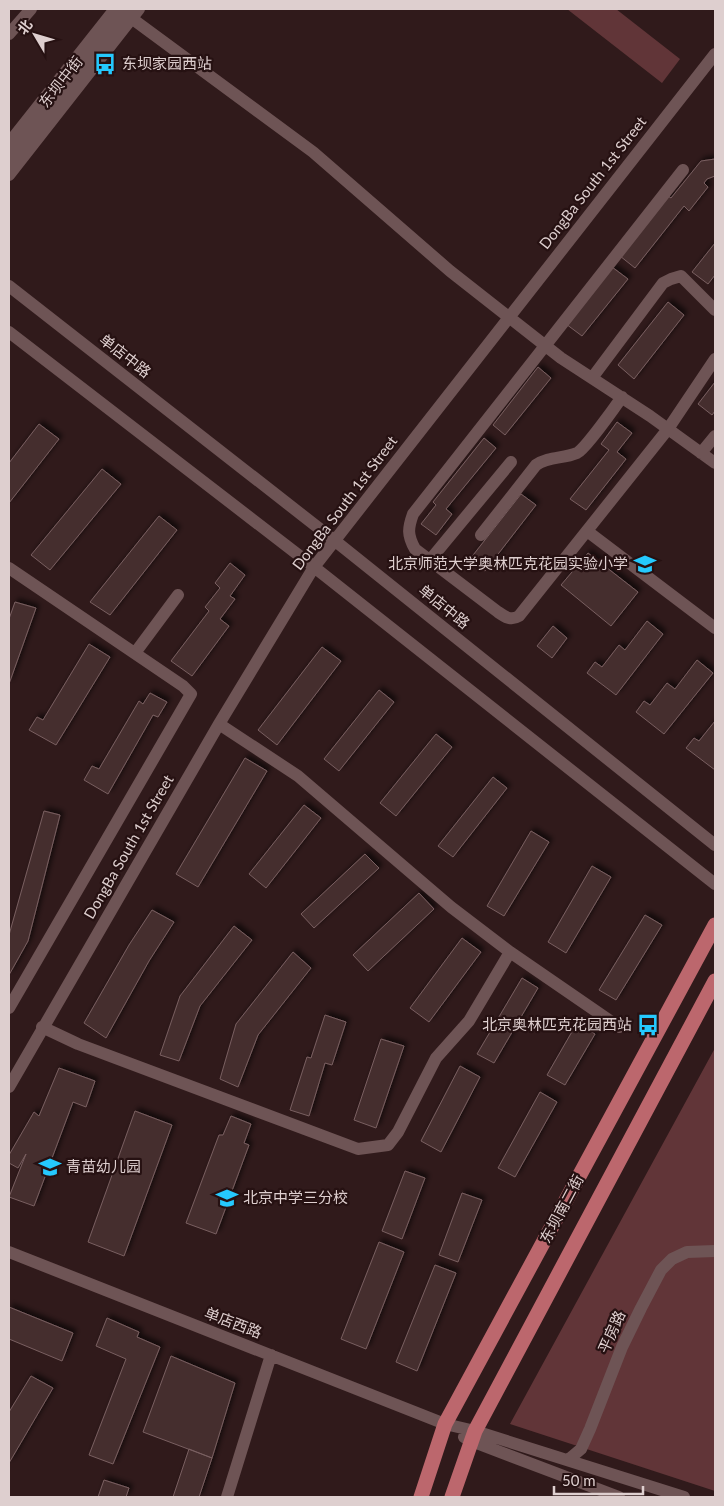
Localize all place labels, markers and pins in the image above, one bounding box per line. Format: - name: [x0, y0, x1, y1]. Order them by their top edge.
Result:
- bus stop icon: 东坝家园西站: [92, 51, 118, 77]
- place label: 东坝家园西站: [122, 54, 212, 72]
- school or university icon: 北京师范大学奥林匹克花园实验小学: [632, 551, 658, 577]
- place label: 北京师范大学奥林匹克花园实验小学: [388, 554, 628, 572]
- bus stop icon: 北京奥林匹克花园西站: [635, 1012, 661, 1038]
- place label: 北京奥林匹克花园西站: [482, 1015, 632, 1033]
- school or university icon: 青苗幼儿园: [37, 1154, 63, 1180]
- place label: 青苗幼儿园: [66, 1157, 141, 1175]
- school or university icon: 北京中学三分校: [214, 1185, 240, 1211]
- place label: 北京中学三分校: [243, 1188, 348, 1206]

